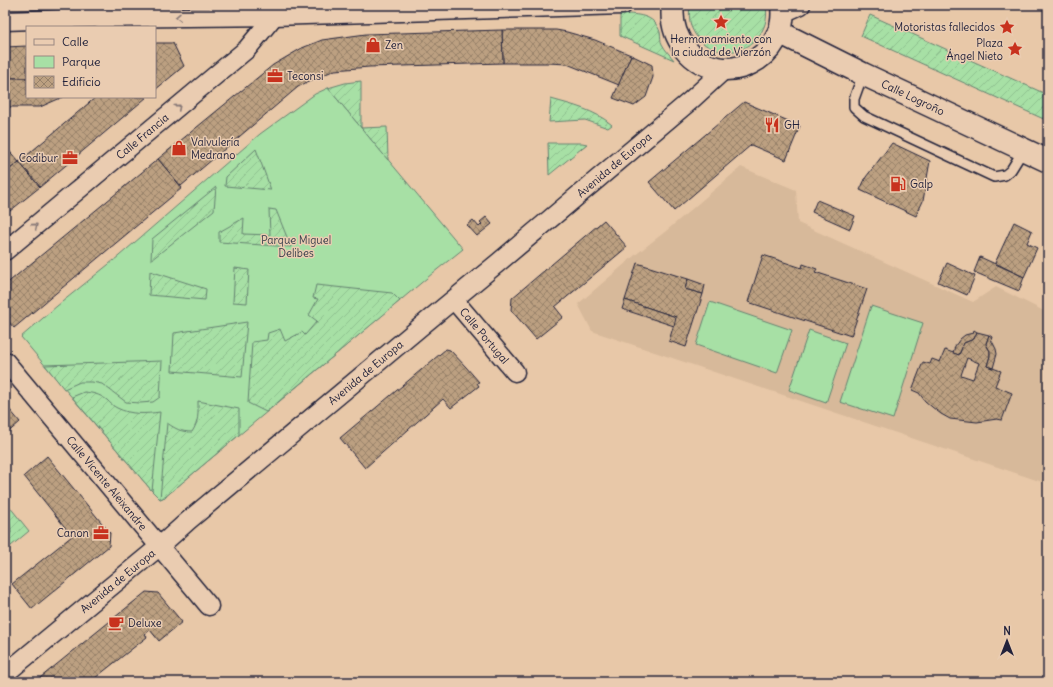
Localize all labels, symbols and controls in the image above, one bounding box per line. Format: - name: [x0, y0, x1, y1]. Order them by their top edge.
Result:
- one-way arrow: [175, 13, 181, 21]
- place icon: Hermanamiento con la ciudad de Vierzón: [712, 13, 730, 31]
- place icon: Motoristas fallecidos: [998, 18, 1016, 36]
- place label: Motoristas fallecidos: [894, 20, 995, 34]
- legend: [26, 26, 156, 98]
- place label: Hermanamiento con la ciudad de Vierzón: [670, 32, 772, 59]
- text: Calle: [62, 34, 89, 49]
- shop icon: Zen: [364, 36, 382, 54]
- place label: Plaza Ángel Nieto: [947, 36, 1003, 63]
- place label: Zen: [385, 38, 403, 52]
- place icon: Plaza Ángel Nieto: [1006, 40, 1024, 58]
- text: Parque: [62, 54, 101, 69]
- office icon: Teconsi: [266, 67, 284, 85]
- place label: Teconsi: [287, 69, 323, 83]
- text: Edificio: [62, 74, 101, 89]
- street label: Calle Logroño: [879, 77, 947, 118]
- one-way arrow: [173, 105, 180, 112]
- street label: Calle Francia: [113, 110, 172, 162]
- restaurant icon: GH: [763, 116, 781, 134]
- place label: GH: [784, 118, 800, 132]
- street label: Avenida de Europa: [574, 129, 654, 200]
- place label: Valvulería Medrano: [191, 135, 240, 162]
- shop icon: Valvulería Medrano: [170, 139, 188, 157]
- office icon: Codibur: [61, 149, 79, 167]
- place label: Codibur: [19, 151, 59, 165]
- fuel station icon: Galp: [889, 175, 907, 193]
- place label: Galp: [910, 177, 933, 191]
- one-way arrow: [30, 224, 38, 231]
- park label: Parque Miguel Delibes: [261, 233, 331, 260]
- street label: Calle Portugal: [457, 305, 512, 367]
- street label: Avenida de Europa: [325, 337, 406, 408]
- street label: Calle Vicente Aleixandre: [63, 433, 150, 533]
- office icon: Canon: [92, 524, 110, 542]
- place label: Canon: [57, 526, 89, 540]
- street label: Avenida de Europa: [77, 546, 158, 616]
- cafe icon: Deluxe: [107, 614, 125, 632]
- place label: Deluxe: [128, 616, 162, 630]
- north arrow: [987, 621, 1027, 661]
- text: N: [1003, 624, 1011, 638]

